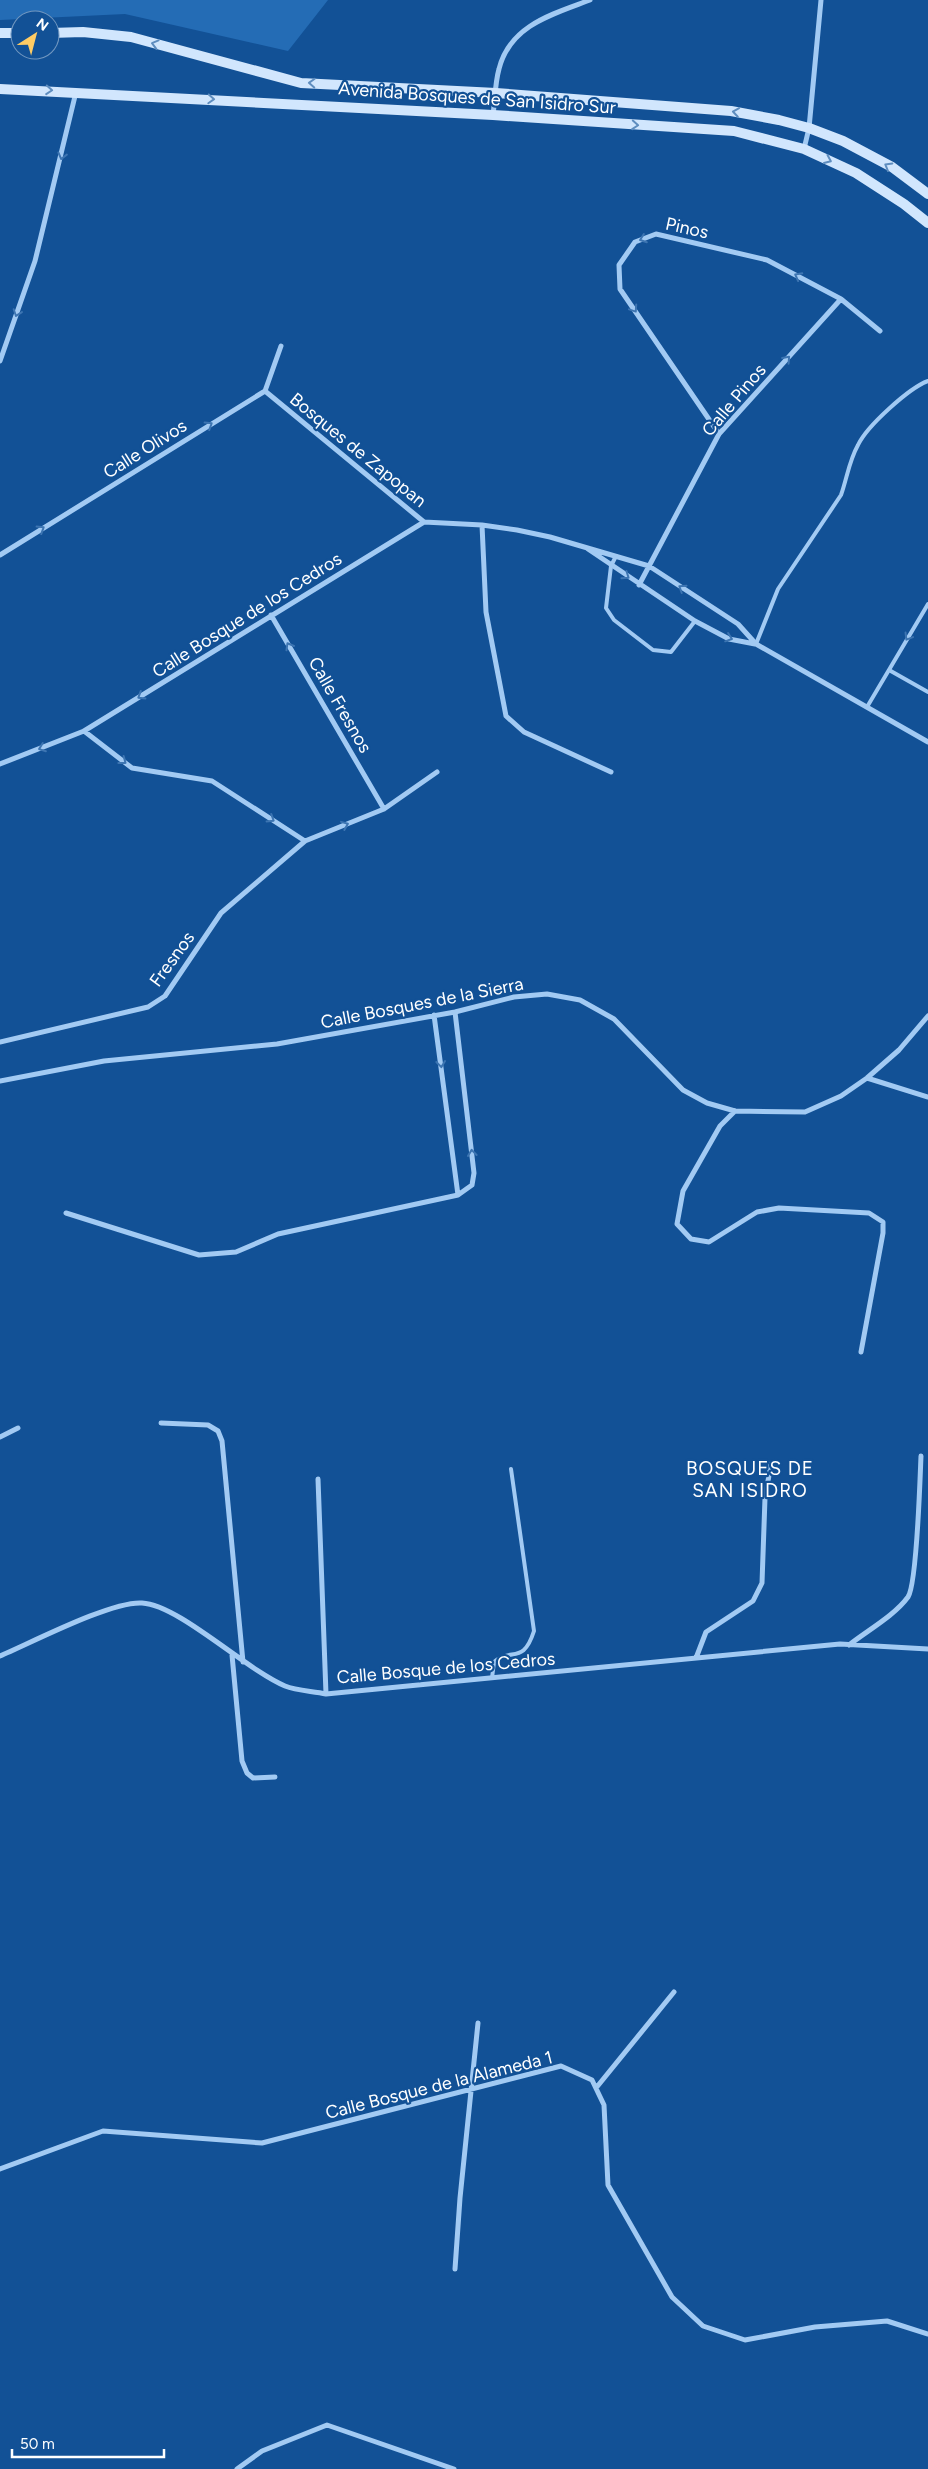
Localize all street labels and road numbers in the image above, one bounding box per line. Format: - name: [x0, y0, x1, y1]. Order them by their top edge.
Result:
- street label: Avenida Bosques de San Isidro Sur: [338, 77, 616, 119]
- street label: Pinos: [663, 213, 711, 243]
- street label: Calle Pinos: [697, 359, 771, 441]
- street label: Bosques de Zapopan: [285, 388, 431, 512]
- street label: Calle Olivos: [99, 415, 191, 483]
- street label: Calle Bosque de los Cedros: [148, 548, 346, 682]
- street label: Calle Fresnos: [304, 653, 376, 757]
- street label: Fresnos: [145, 927, 199, 991]
- street label: Calle Bosques de la Sierra: [319, 973, 525, 1033]
- street label: Calle Bosque de los Cedros: [336, 1647, 556, 1689]
- street label: Calle Bosque de la Alameda 1: [323, 2046, 555, 2124]

